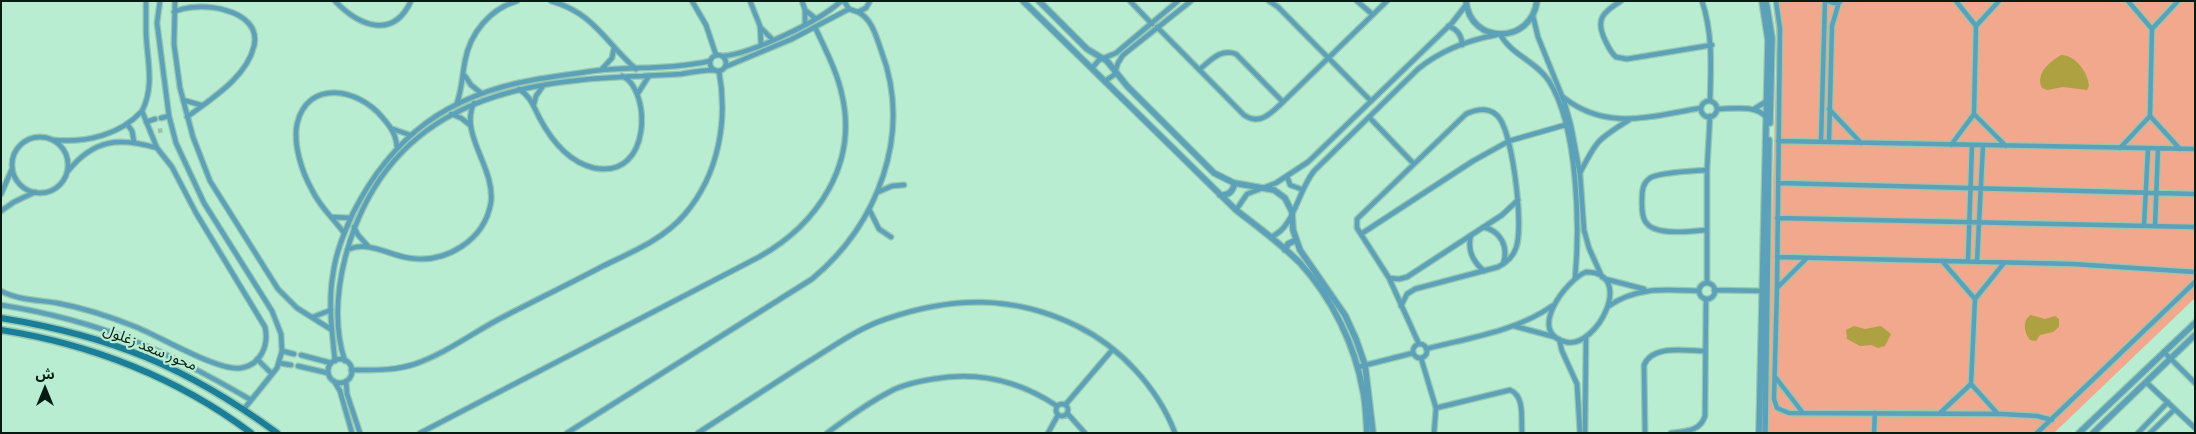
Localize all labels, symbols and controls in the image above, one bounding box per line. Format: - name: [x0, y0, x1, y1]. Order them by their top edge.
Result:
- street label: محور سعد زغلول: [101, 321, 199, 375]
- north arrow: [20, 364, 70, 414]
- text: ش: [35, 365, 55, 383]

